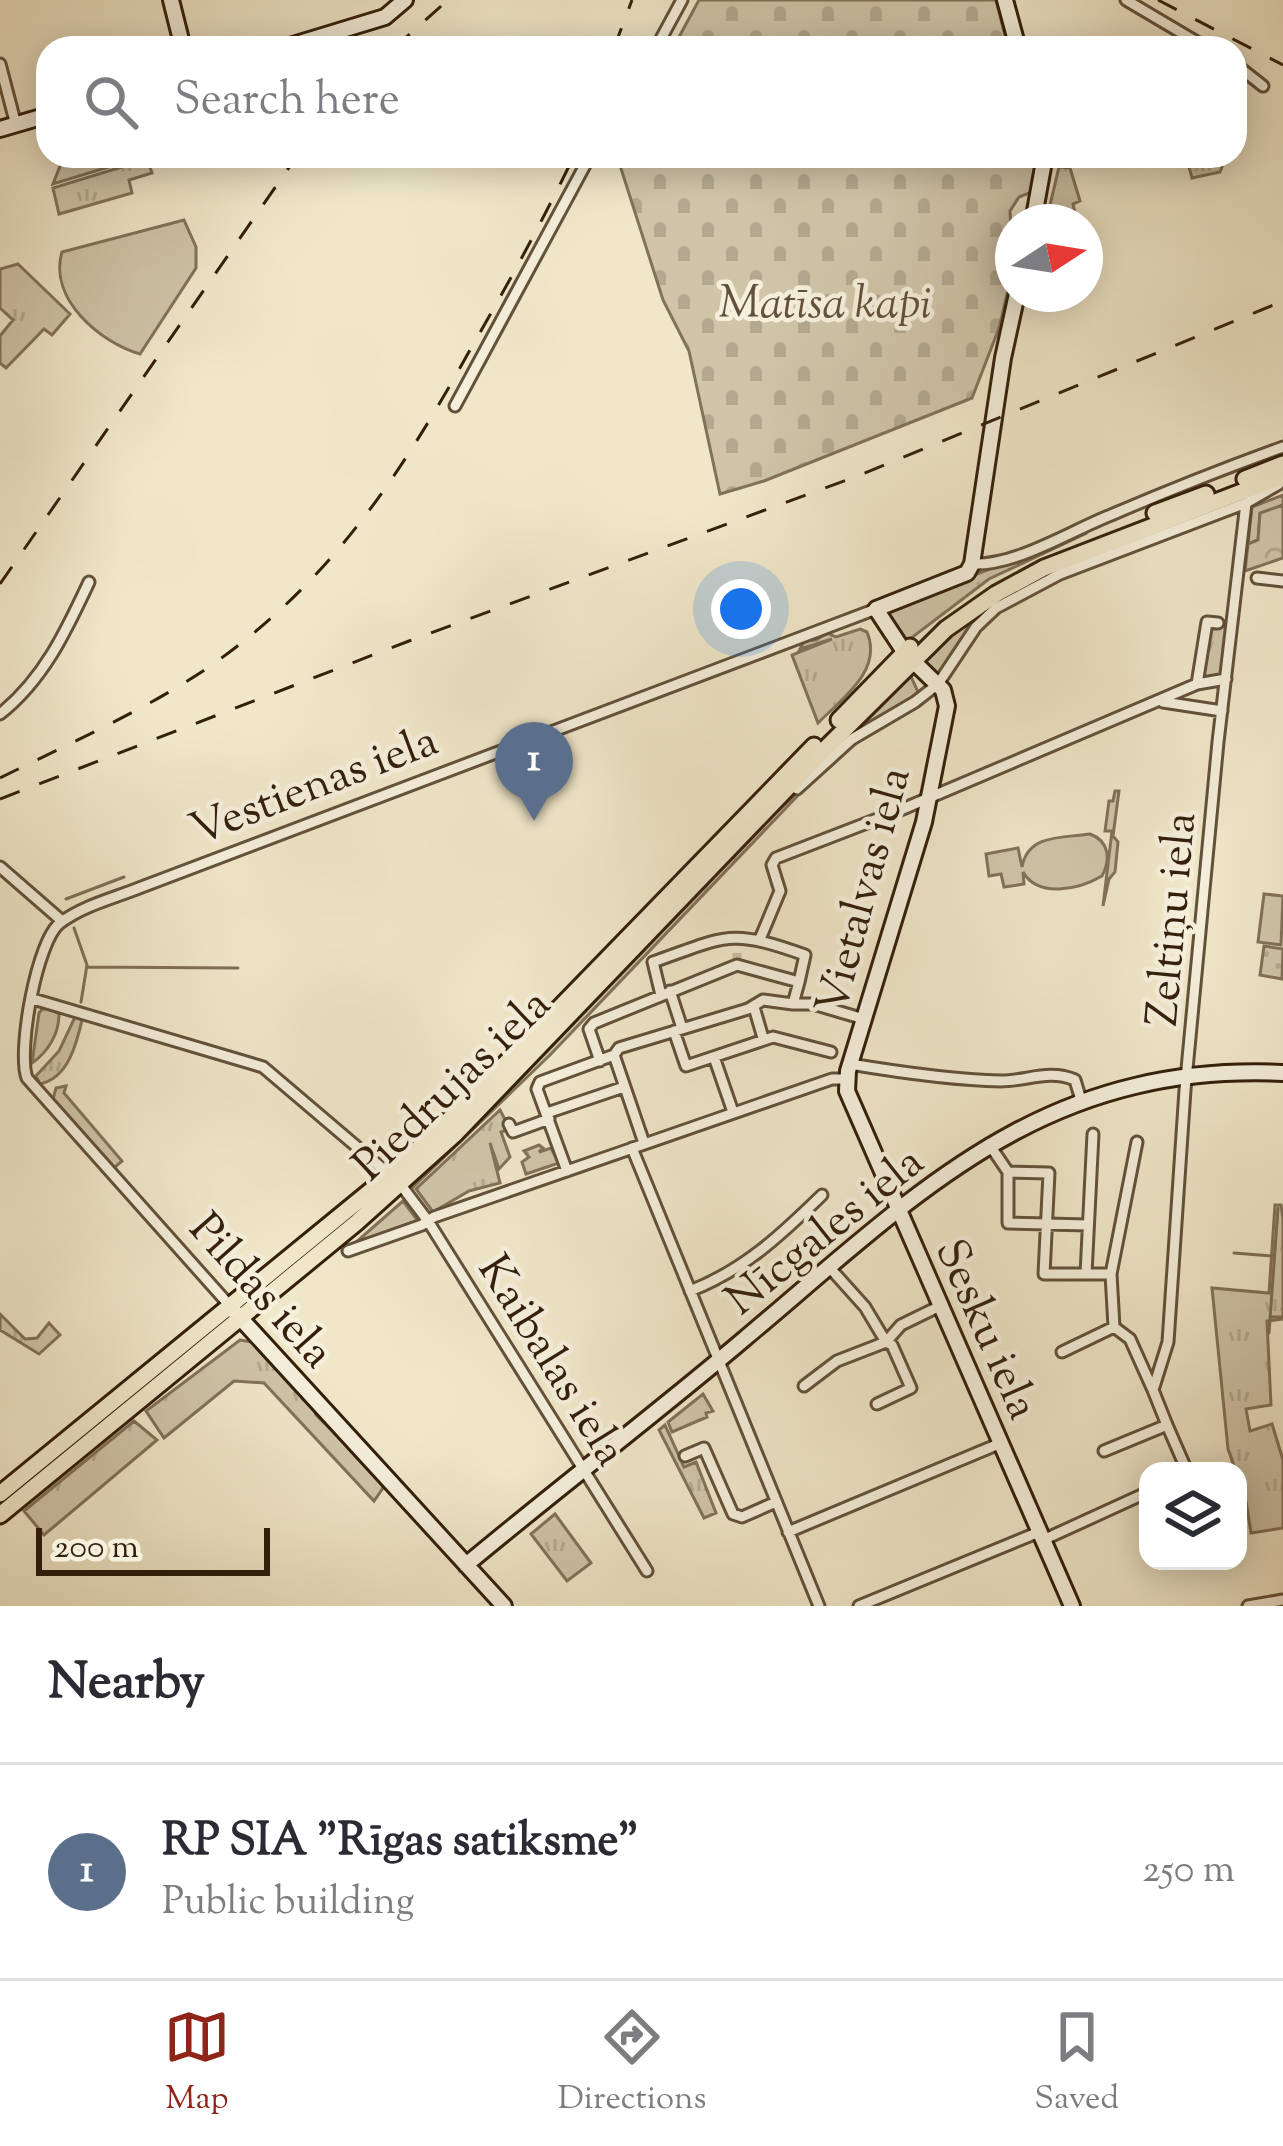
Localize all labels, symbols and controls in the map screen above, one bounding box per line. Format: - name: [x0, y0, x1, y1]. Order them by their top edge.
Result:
- search box: [36, 36, 1247, 168]
- icon: search: [78, 69, 144, 135]
- text: Search here: [174, 70, 400, 135]
- north arrow: [995, 204, 1103, 312]
- park label: Matīsa kapi: [718, 274, 932, 339]
- your location: [711, 579, 771, 639]
- street label: Vestienas iela: [182, 711, 448, 865]
- pin: 1: [495, 722, 573, 821]
- street label: Vietalvas iela: [802, 761, 930, 1022]
- street label: Zeltiņu iela: [1133, 810, 1216, 1029]
- street label: Piedrujas iela: [340, 976, 568, 1198]
- street label: Nīcgales iela: [713, 1133, 940, 1334]
- street label: Pildas iela: [171, 1200, 347, 1385]
- street label: Sesku iela: [915, 1230, 1053, 1431]
- street label: Kaibalas iela: [459, 1244, 640, 1480]
- map controls: [1139, 1462, 1247, 1570]
- button: layers: [1139, 1462, 1247, 1570]
- scale bar: [36, 1522, 270, 1575]
- text: 200 m: [54, 1525, 139, 1573]
- text: Nearby: [48, 1648, 205, 1721]
- text: RP SIA "Rīgas satiksme": [162, 1811, 639, 1876]
- text: 1: [80, 1844, 94, 1900]
- text: 250 m: [1142, 1844, 1235, 1900]
- text: Public building: [162, 1876, 415, 1932]
- tab: Map: [164, 2004, 230, 2124]
- tab: Directions: [558, 2004, 707, 2124]
- tab: Saved: [1034, 2004, 1119, 2124]

